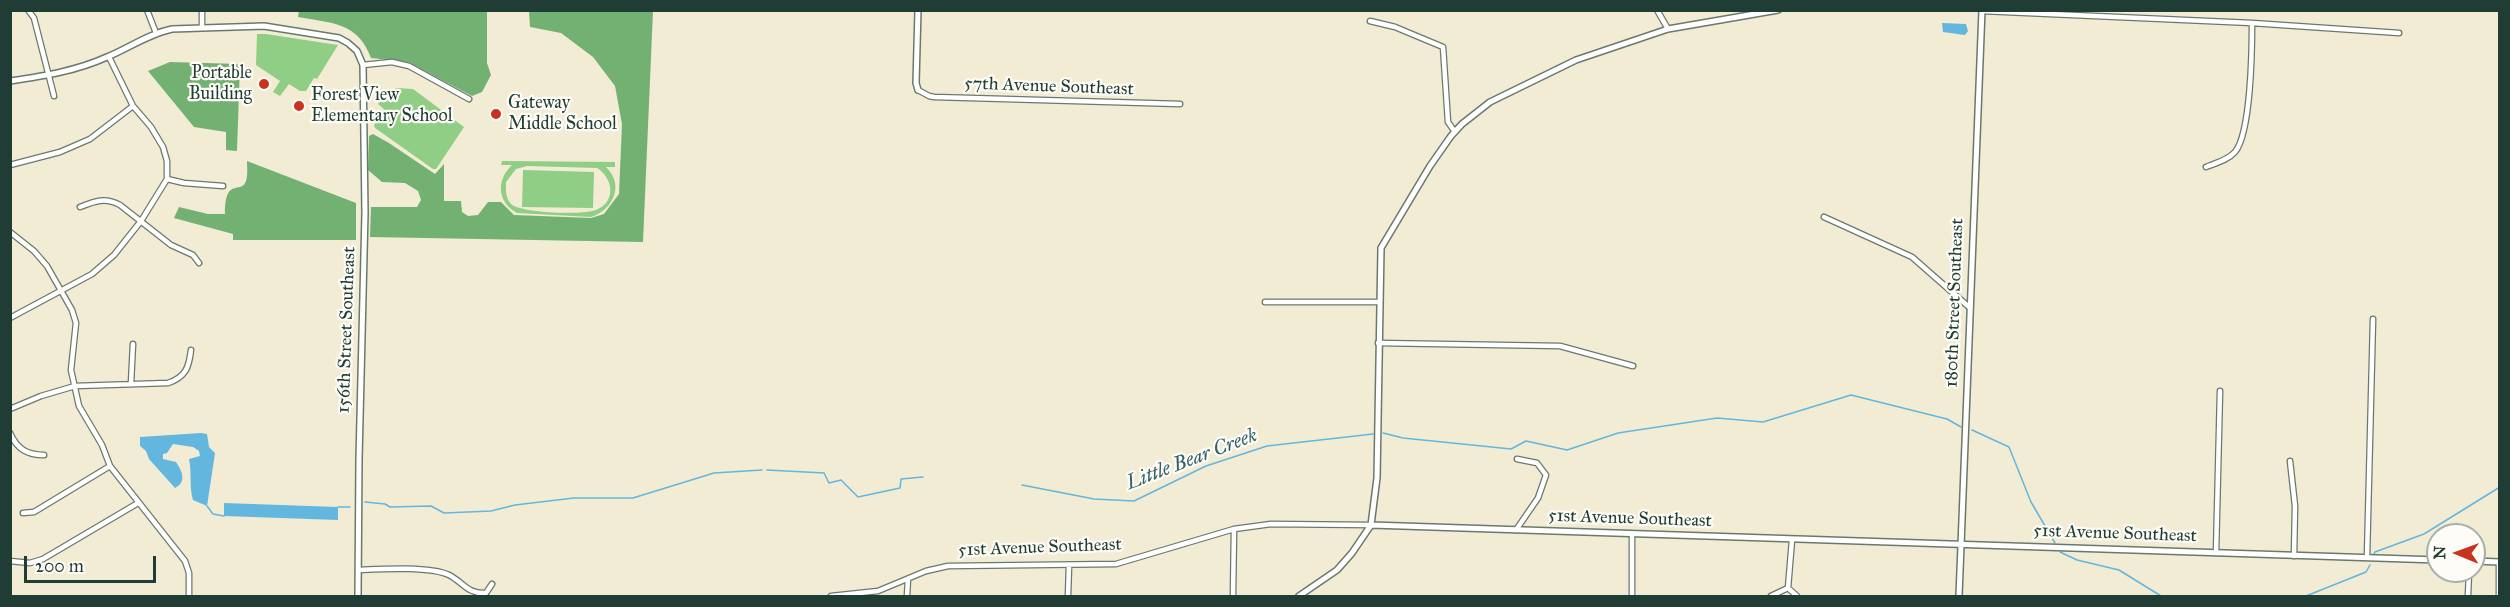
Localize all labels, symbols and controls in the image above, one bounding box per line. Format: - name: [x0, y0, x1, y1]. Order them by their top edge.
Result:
- place label: Portable Building: [189, 63, 252, 106]
- street label: 57th Avenue Southeast: [964, 73, 1134, 101]
- marker: Portable Building: [257, 77, 271, 91]
- place label: Forest View Elementary School: [311, 85, 453, 128]
- place label: Gateway Middle School: [508, 93, 617, 136]
- marker: Forest View Elementary School: [292, 99, 306, 113]
- marker: Gateway Middle School: [489, 107, 503, 121]
- street label: 180th Street Southeast: [1941, 218, 1969, 388]
- street label: 156th Street Southeast: [333, 246, 361, 414]
- water label: Little Bear Creek: [1123, 424, 1261, 496]
- street label: 51st Avenue Southeast: [1548, 505, 1712, 533]
- street label: 51st Avenue Southeast: [2033, 520, 2197, 548]
- north arrow: [2426, 523, 2486, 583]
- street label: 51st Avenue Southeast: [958, 534, 1122, 562]
- scale bar: [27, 544, 159, 582]
- text: N: [2430, 546, 2449, 560]
- text: 200 m: [35, 555, 84, 577]

